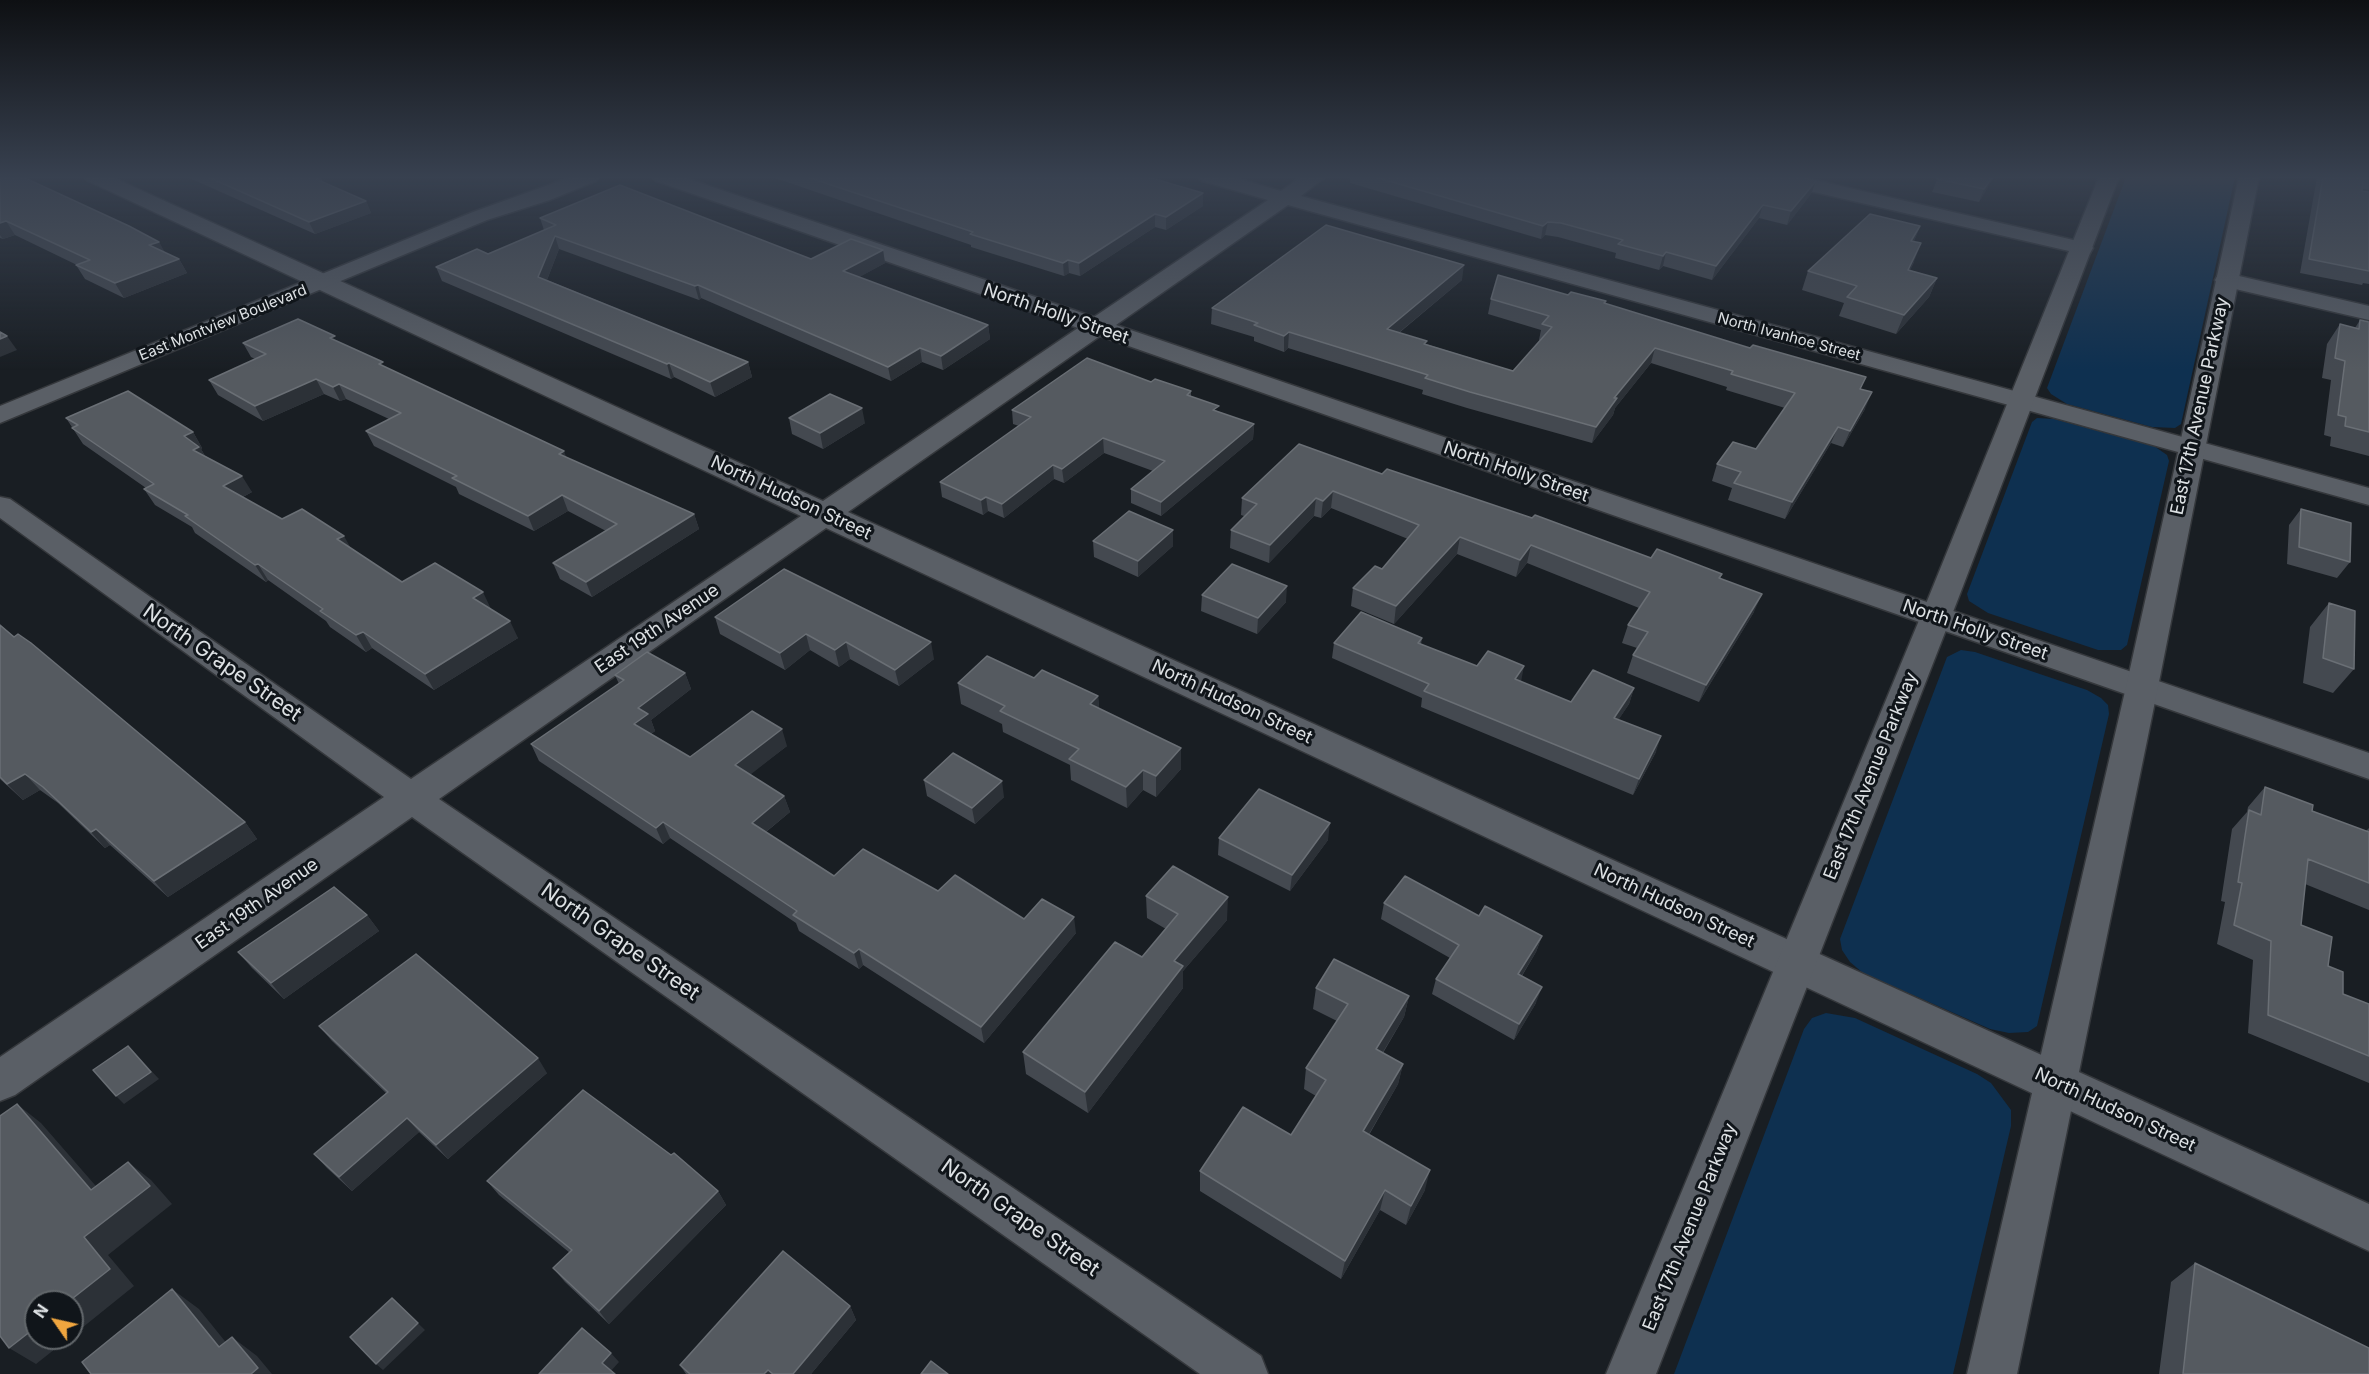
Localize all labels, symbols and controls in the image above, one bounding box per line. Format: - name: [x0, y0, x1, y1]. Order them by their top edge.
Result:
- street label: North Holly Street: [981, 279, 1131, 349]
- street label: East Montview Boulevard: [137, 281, 309, 365]
- street label: East 17th Avenue Parkway: [2166, 295, 2234, 517]
- street label: North Ivanhoe Street: [1716, 309, 1862, 365]
- street label: North Holly Street: [1441, 437, 1591, 507]
- street label: North Hudson Street: [707, 451, 875, 545]
- street label: East 19th Avenue: [591, 580, 723, 678]
- street label: North Holly Street: [1900, 595, 2050, 665]
- street label: North Grape Street: [138, 599, 306, 727]
- street label: North Hudson Street: [1148, 655, 1316, 749]
- street label: East 17th Avenue Parkway: [1819, 669, 1923, 883]
- street label: East 19th Avenue: [191, 854, 323, 954]
- street label: North Hudson Street: [1590, 859, 1758, 953]
- street label: North Grape Street: [536, 878, 704, 1006]
- street label: North Hudson Street: [2031, 1063, 2199, 1157]
- street label: East 17th Avenue Parkway: [1638, 1120, 1742, 1334]
- street label: North Grape Street: [936, 1154, 1104, 1282]
- north arrow: [24, 1290, 84, 1350]
- text: N: [29, 1300, 52, 1322]

